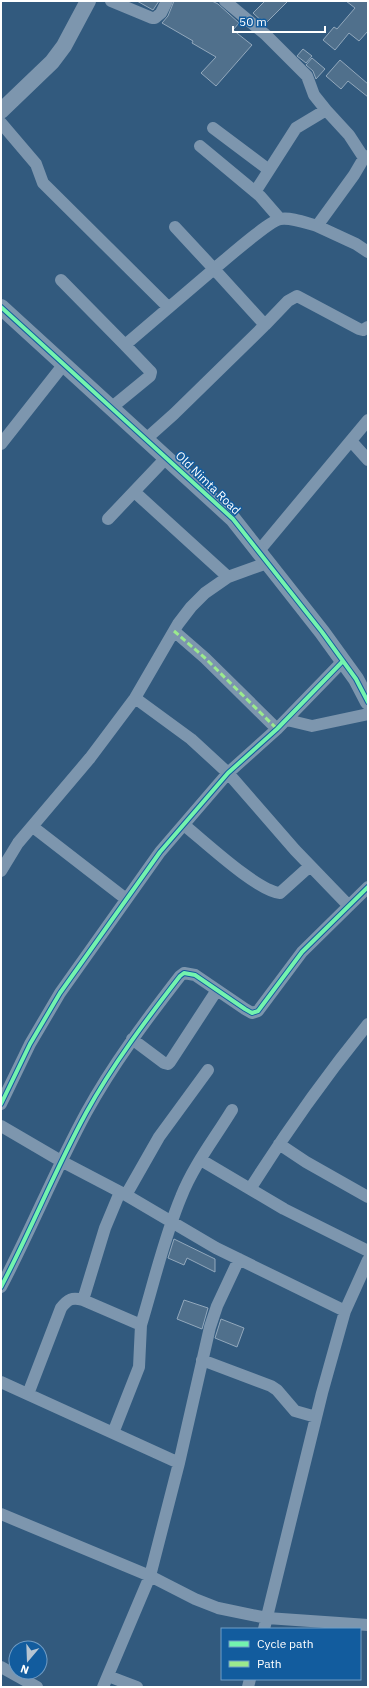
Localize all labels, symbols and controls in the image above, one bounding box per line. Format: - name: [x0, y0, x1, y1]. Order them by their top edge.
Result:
- scale bar: [233, 8, 325, 34]
- text: 50 m: [239, 14, 267, 29]
- street label: Old Nimta Road: [173, 448, 244, 517]
- legend: [221, 1628, 361, 1680]
- text: Cycle path: [257, 1636, 314, 1651]
- north arrow: [8, 1640, 48, 1680]
- text: Path: [257, 1656, 282, 1671]
- text: N: [19, 1662, 31, 1677]

